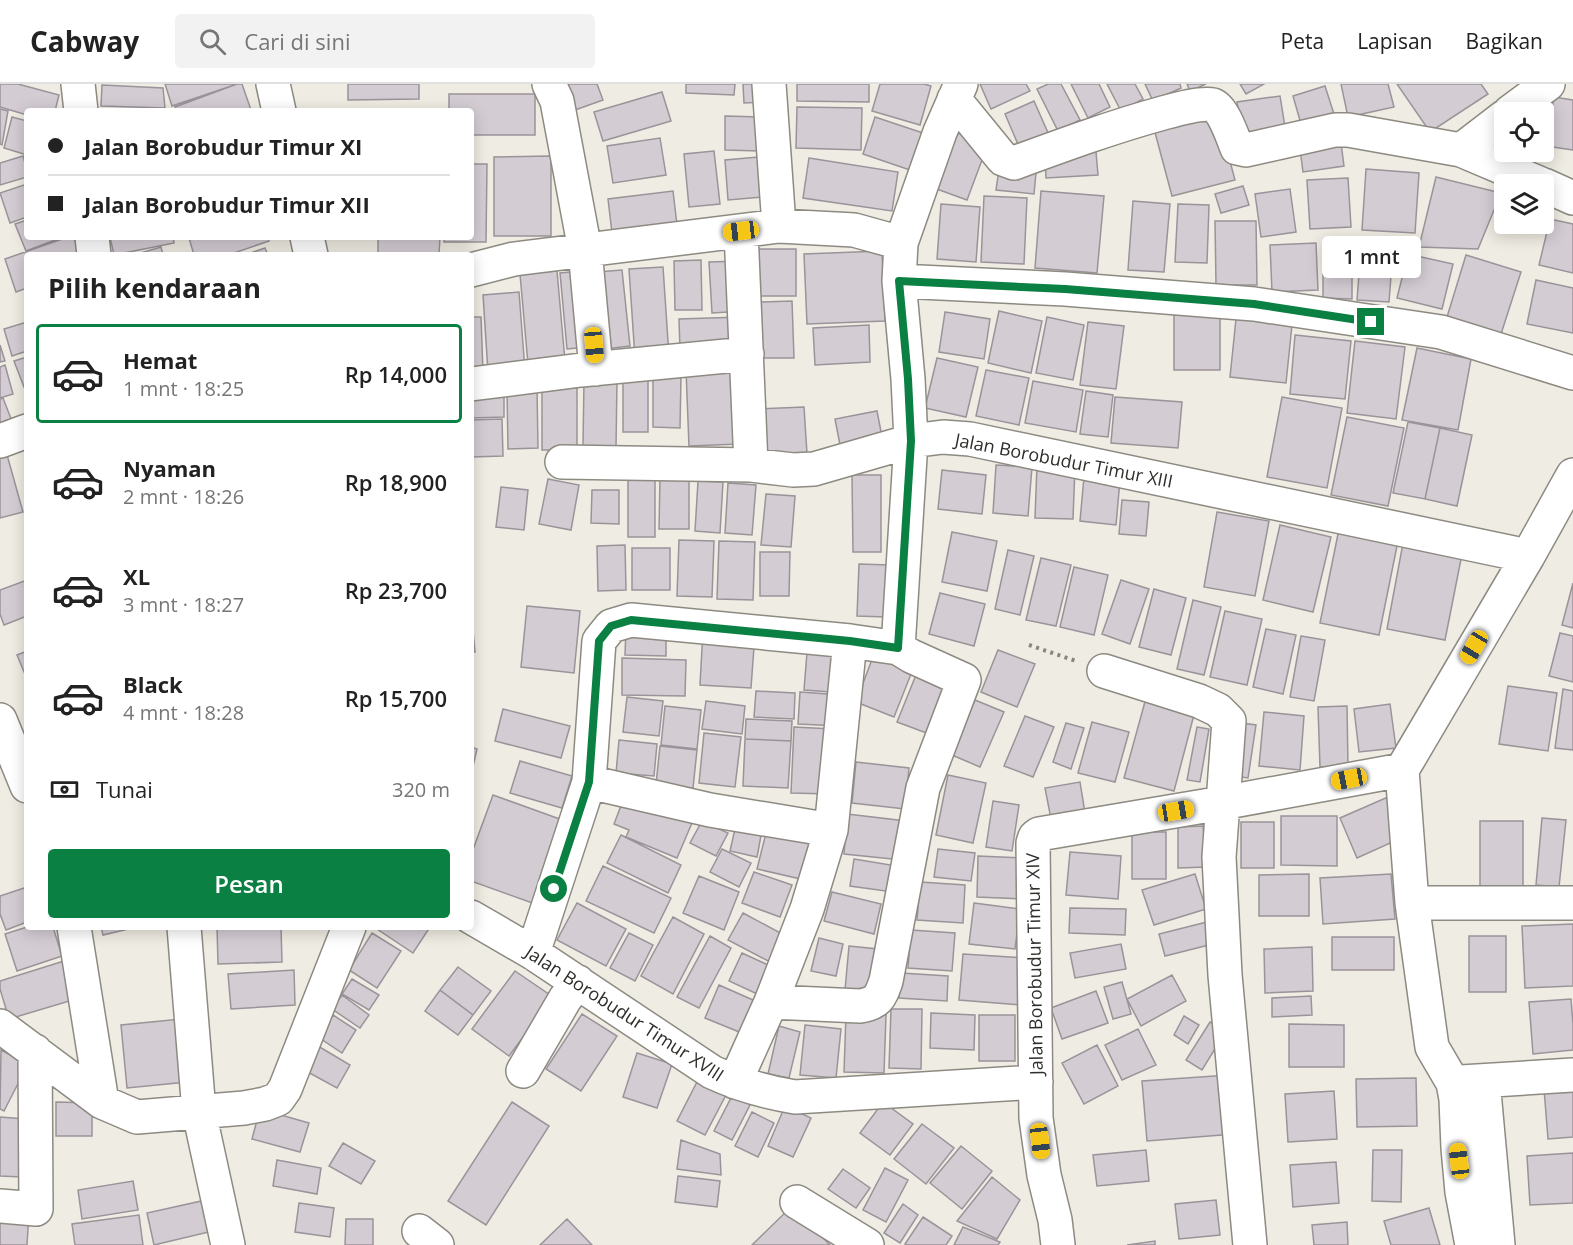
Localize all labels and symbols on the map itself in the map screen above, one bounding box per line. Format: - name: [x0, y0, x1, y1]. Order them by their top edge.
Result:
- car: [722, 220, 760, 242]
- callout: 1 mnt: [1322, 235, 1420, 277]
- route end: [1357, 308, 1384, 335]
- car: [583, 326, 605, 364]
- street label: Jalan Borobudur Timur XIII: [951, 427, 1175, 493]
- car: [1457, 627, 1491, 667]
- car: [1330, 767, 1368, 791]
- car: [1157, 799, 1195, 823]
- street label: Jalan Borobudur Timur XIV: [1020, 852, 1048, 1077]
- route start: [540, 875, 567, 902]
- street label: Jalan Borobudur Timur XVIII: [519, 939, 729, 1086]
- car: [1029, 1122, 1051, 1160]
- car: [1448, 1142, 1470, 1180]

